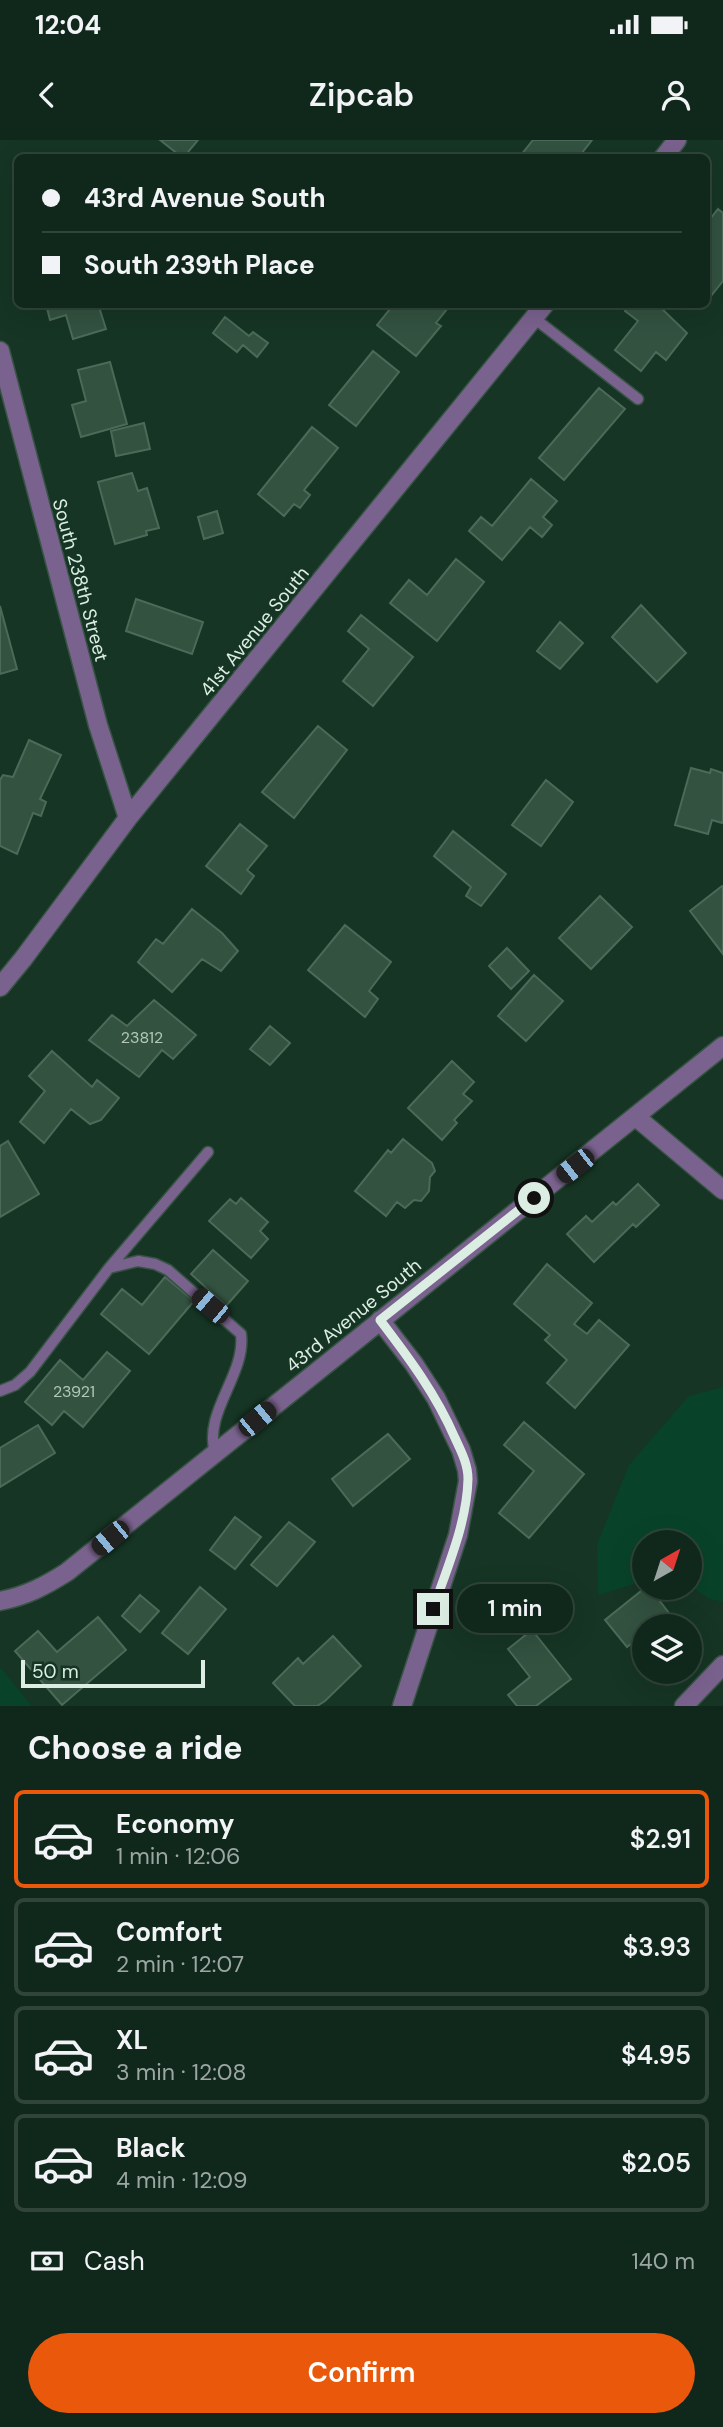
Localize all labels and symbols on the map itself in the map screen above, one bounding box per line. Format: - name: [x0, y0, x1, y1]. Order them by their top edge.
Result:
- street label: South 238th Street: [47, 496, 114, 664]
- street label: 41st Avenue South: [194, 561, 315, 701]
- house number: 23812: [121, 1027, 163, 1048]
- car: [552, 1145, 599, 1187]
- route start: [518, 1182, 550, 1214]
- street label: 43rd Avenue South: [280, 1253, 426, 1378]
- car: [188, 1284, 233, 1328]
- house number: 23921: [53, 1381, 95, 1402]
- car: [235, 1398, 280, 1440]
- car: [88, 1517, 133, 1559]
- north arrow: [632, 1530, 702, 1600]
- callout: 1 min: [458, 1584, 573, 1634]
- route end: [417, 1593, 449, 1625]
- scale bar: [21, 1657, 205, 1689]

